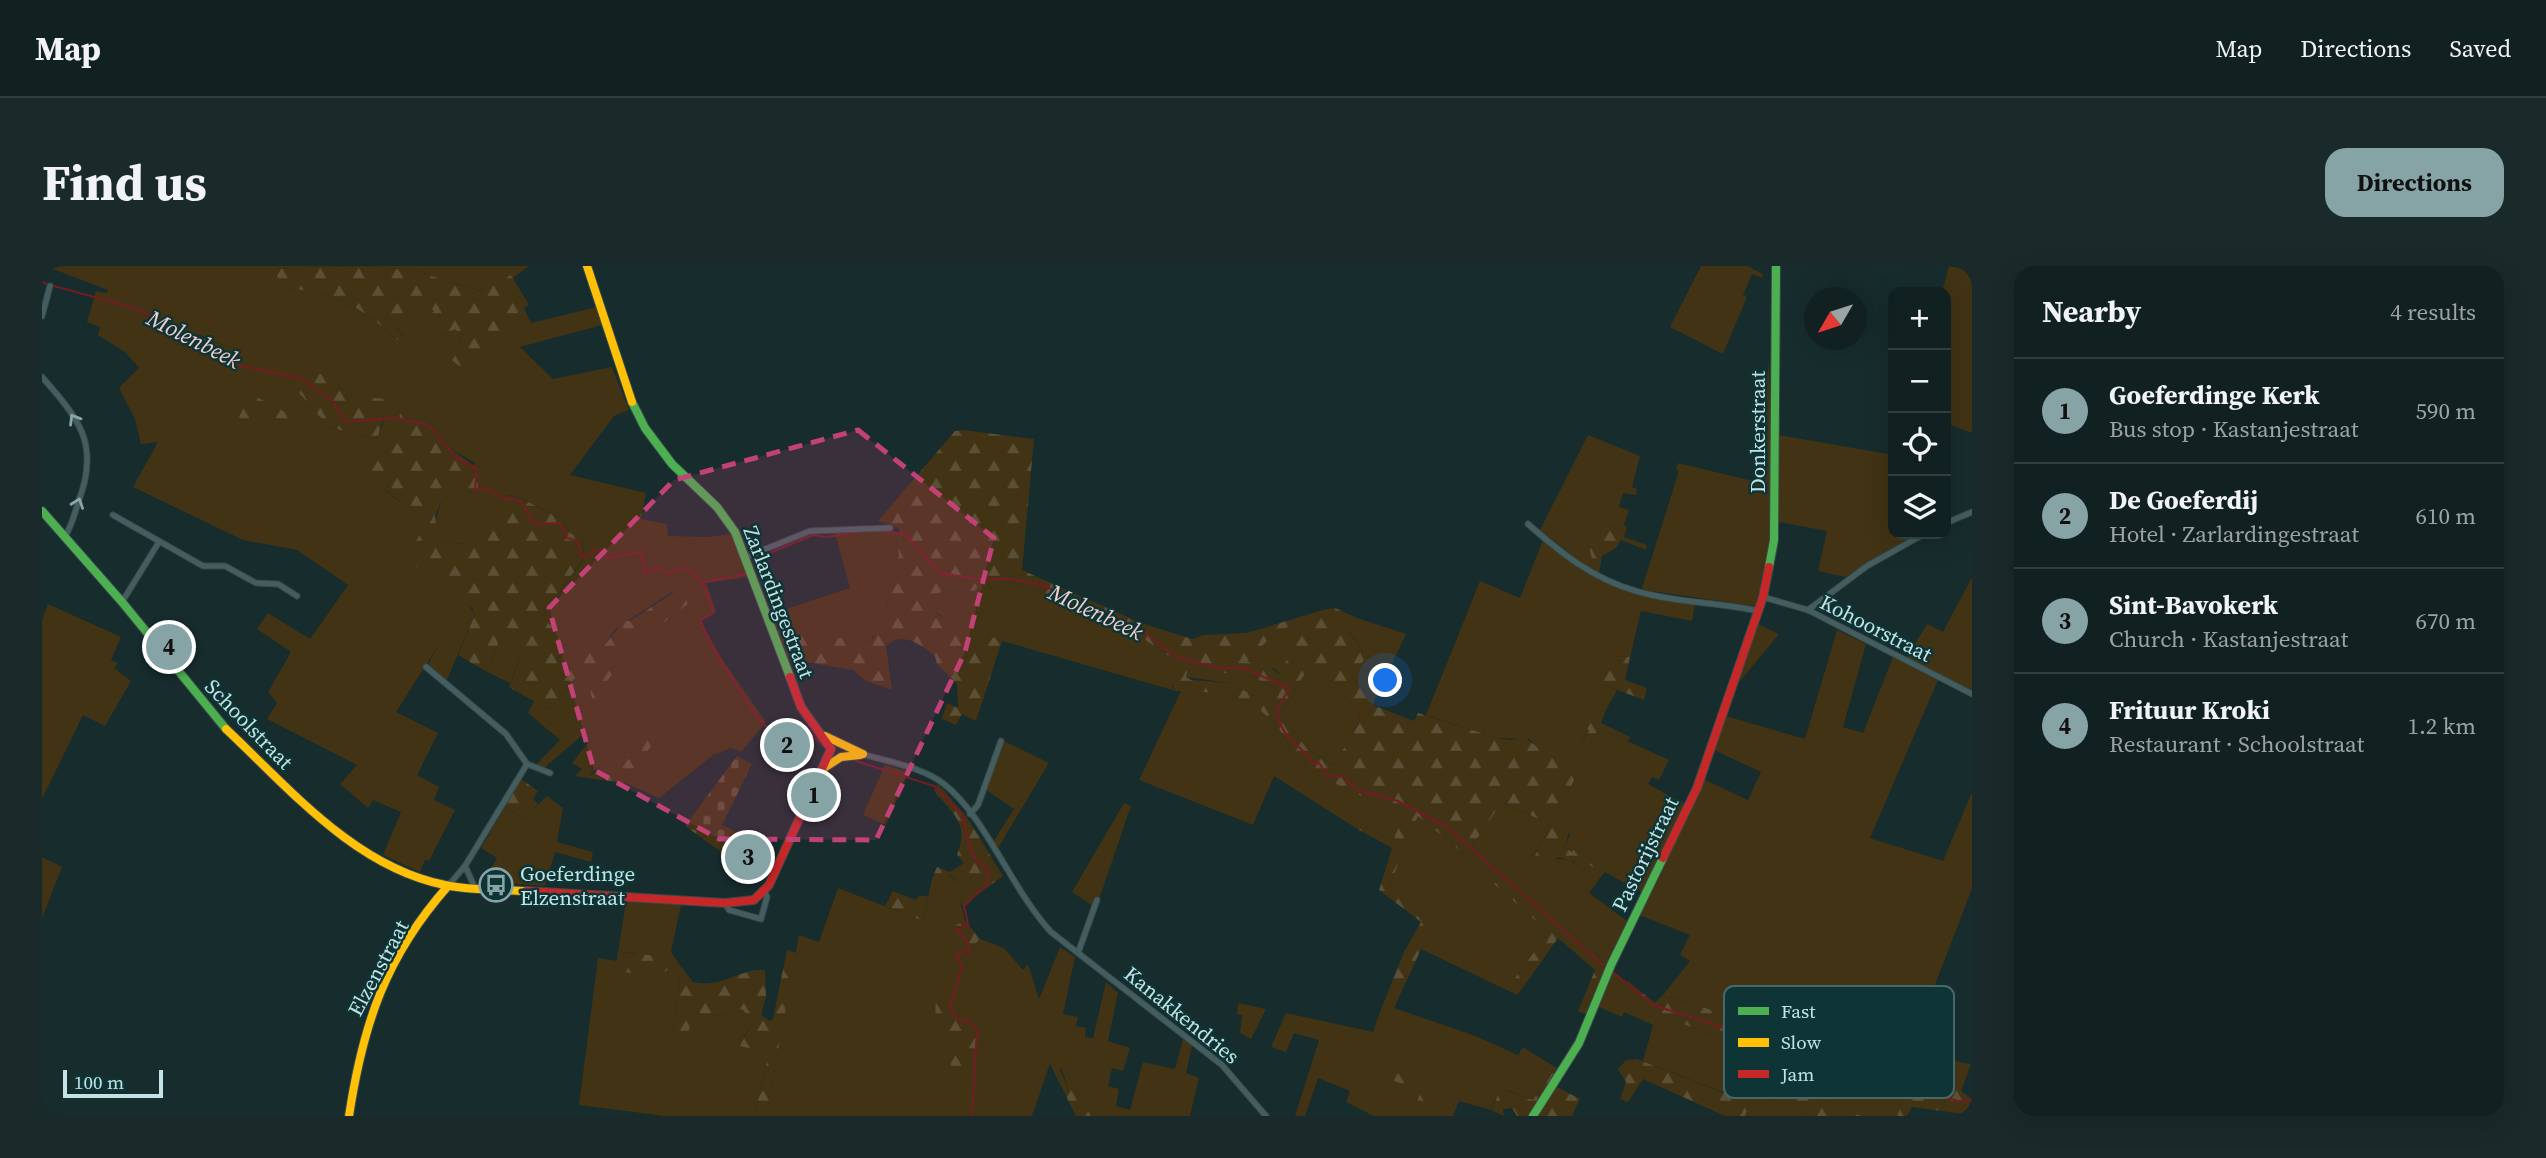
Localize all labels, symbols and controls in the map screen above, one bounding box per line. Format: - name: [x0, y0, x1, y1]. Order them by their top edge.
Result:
- text: Map: [35, 26, 101, 71]
- text: Map: [2215, 32, 2262, 65]
- text: Directions: [2300, 32, 2411, 65]
- text: Saved: [2449, 32, 2511, 65]
- button: Directions: [2325, 148, 2504, 217]
- text: Find us: [42, 149, 207, 216]
- north arrow: [1804, 287, 1867, 350]
- map controls: [1888, 287, 1951, 539]
- button: +: [1888, 287, 1951, 350]
- text: Nearby: [2042, 291, 2141, 332]
- text: 4 results: [2390, 296, 2476, 328]
- water label: Molenbeek: [141, 301, 246, 376]
- button: −: [1888, 350, 1951, 413]
- street label: Donkerstraat: [1743, 371, 1772, 493]
- text: Goeferdinge Kerk: [2109, 377, 2320, 413]
- text: 1: [2059, 395, 2071, 427]
- text: 590 m: [2415, 395, 2476, 427]
- one-way arrow: [69, 413, 82, 426]
- button: locate: [1888, 413, 1951, 476]
- text: Bus stop · Kastanjestraat: [2109, 413, 2358, 445]
- button: layers: [1888, 476, 1951, 539]
- text: De Goeferdij: [2109, 482, 2258, 518]
- one-way arrow: [70, 497, 84, 509]
- text: 2: [2059, 500, 2071, 532]
- text: 610 m: [2415, 500, 2476, 532]
- text: Hotel · Zarlardingestraat: [2109, 518, 2359, 550]
- street label: Zarlardingestraat: [737, 522, 821, 683]
- water label: Molenbeek: [1042, 576, 1149, 648]
- street label: Kohoorstraat: [1815, 587, 1937, 669]
- text: Sint-Bavokerk: [2109, 587, 2278, 623]
- text: 3: [2059, 605, 2071, 637]
- text: 670 m: [2415, 605, 2476, 637]
- pin: 4: [146, 621, 192, 673]
- text: Church · Kastanjestraat: [2109, 623, 2348, 655]
- your location: [1368, 663, 1402, 697]
- street label: Schoolstraat: [199, 672, 300, 776]
- text: Frituur Kroki: [2109, 692, 2270, 728]
- text: 4: [2059, 710, 2071, 742]
- text: 1.2 km: [2407, 710, 2476, 742]
- pin: 2: [764, 719, 810, 771]
- text: Restaurant · Schoolstraat: [2109, 728, 2364, 760]
- pin: 1: [791, 769, 837, 821]
- street label: Pastorijstraat: [1605, 792, 1685, 916]
- pin: 3: [725, 831, 771, 883]
- place label: Goeferdinge Elzenstraat: [520, 859, 635, 912]
- bus stop icon: Goeferdinge Elzenstraat: [477, 866, 515, 904]
- street label: Elzenstraat: [341, 915, 415, 1021]
- street label: Kanakkendries: [1118, 959, 1246, 1071]
- legend: [1724, 986, 1954, 1098]
- text: Fast: [1781, 998, 1816, 1024]
- text: Slow: [1781, 1029, 1822, 1055]
- text: Jam: [1780, 1061, 1814, 1087]
- scale bar: [63, 1067, 163, 1099]
- text: 100 m: [74, 1069, 124, 1095]

